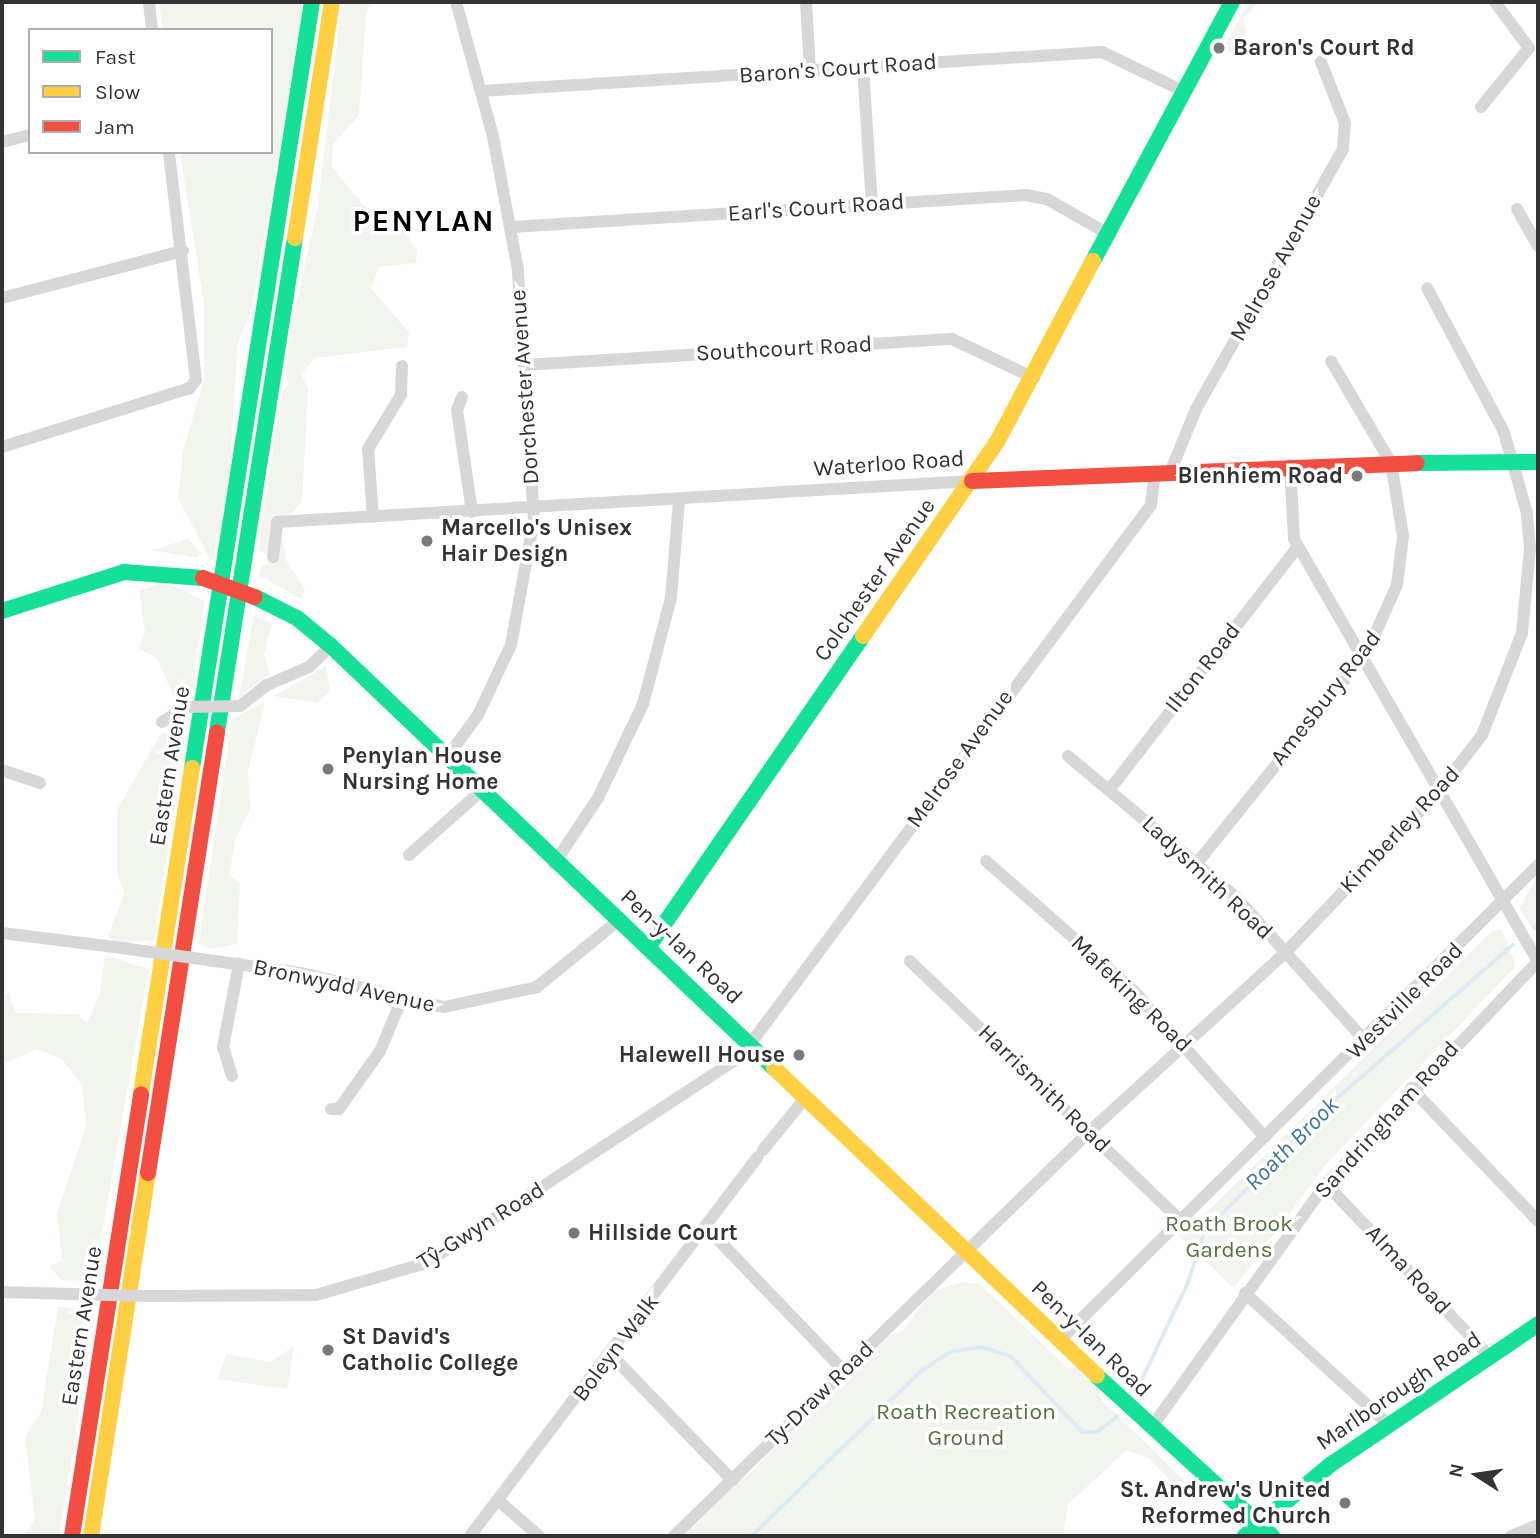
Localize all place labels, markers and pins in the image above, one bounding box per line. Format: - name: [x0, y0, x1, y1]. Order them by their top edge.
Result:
- place label: Baron's Court Rd: [1233, 34, 1415, 62]
- marker: Baron's Court Rd: [1211, 40, 1227, 56]
- place label: Blenhiem Road: [1177, 462, 1343, 490]
- marker: Blenhiem Road: [1349, 468, 1365, 484]
- place label: Marcello's Unisex Hair Design: [441, 514, 632, 568]
- marker: Marcello's Unisex Hair Design: [419, 533, 435, 549]
- place label: Penylan House Nursing Home: [342, 742, 502, 796]
- marker: Penylan House Nursing Home: [320, 761, 336, 777]
- place label: Halewell House: [619, 1041, 785, 1069]
- marker: Halewell House: [791, 1047, 807, 1063]
- place label: Hillside Court: [588, 1219, 738, 1247]
- marker: Hillside Court: [566, 1225, 582, 1241]
- place label: St David's Catholic College: [342, 1323, 518, 1377]
- marker: St David's Catholic College: [320, 1342, 336, 1358]
- place label: St. Andrew's United Reformed Church: [1120, 1476, 1331, 1530]
- marker: St. Andrew's United Reformed Church: [1337, 1495, 1353, 1511]

